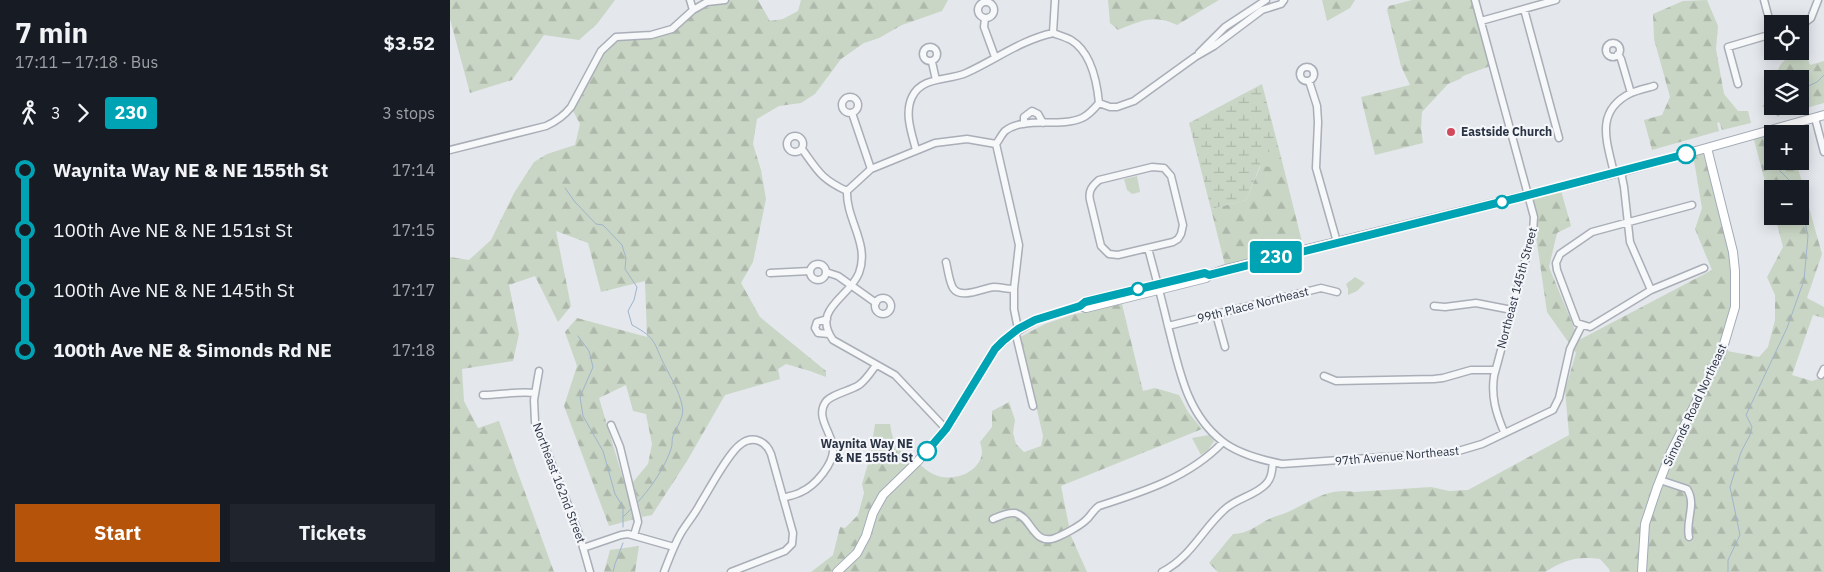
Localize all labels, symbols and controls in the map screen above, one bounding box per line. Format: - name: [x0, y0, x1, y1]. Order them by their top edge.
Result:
- text: 7 min: [15, 14, 88, 51]
- map controls: [1764, 15, 1809, 225]
- button: locate: [1764, 15, 1809, 60]
- text: $3.52: [383, 31, 435, 55]
- text: 17:11 – 17:18 · Bus: [15, 52, 158, 72]
- button: layers: [1764, 70, 1809, 115]
- icon: walk: [15, 99, 43, 127]
- icon: forward: [69, 99, 97, 127]
- text: 230: [115, 101, 147, 124]
- text: 3: [51, 103, 61, 123]
- text: 3 stops: [382, 103, 435, 123]
- place label: Eastside Church: [1461, 124, 1552, 139]
- button: +: [1764, 125, 1809, 170]
- marker: Eastside Church: [1445, 126, 1457, 138]
- unlabelled marker: [1676, 144, 1696, 164]
- text: Waynita Way NE & NE 155th St: [53, 158, 328, 182]
- text: 17:14: [392, 160, 435, 180]
- button: −: [1764, 180, 1809, 225]
- unlabelled marker: [1495, 195, 1509, 209]
- text: 100th Ave NE & NE 151st St: [53, 218, 293, 242]
- text: 17:15: [392, 220, 435, 240]
- street label: Northeast 145th Street: [1493, 226, 1540, 350]
- line badge: 230: [1247, 241, 1305, 273]
- text: 230: [1260, 245, 1292, 268]
- text: 100th Ave NE & NE 145th St: [53, 278, 295, 302]
- text: 17:17: [392, 280, 435, 300]
- unlabelled marker: [1131, 282, 1145, 296]
- street label: 99th Place Northeast: [1196, 283, 1310, 326]
- text: 100th Ave NE & Simonds Rd NE: [53, 338, 332, 362]
- text: 17:18: [392, 340, 435, 360]
- street label: Simonds Road Northeast: [1659, 341, 1730, 469]
- street label: Northeast 162nd Street: [530, 421, 589, 545]
- place label: Waynita Way NE & NE 155th St: [820, 436, 913, 465]
- marker: Waynita Way NE & NE 155th St: [917, 441, 937, 461]
- street label: 97th Avenue Northeast: [1334, 443, 1460, 468]
- button: Start: [15, 504, 220, 562]
- button: Tickets: [230, 504, 435, 562]

